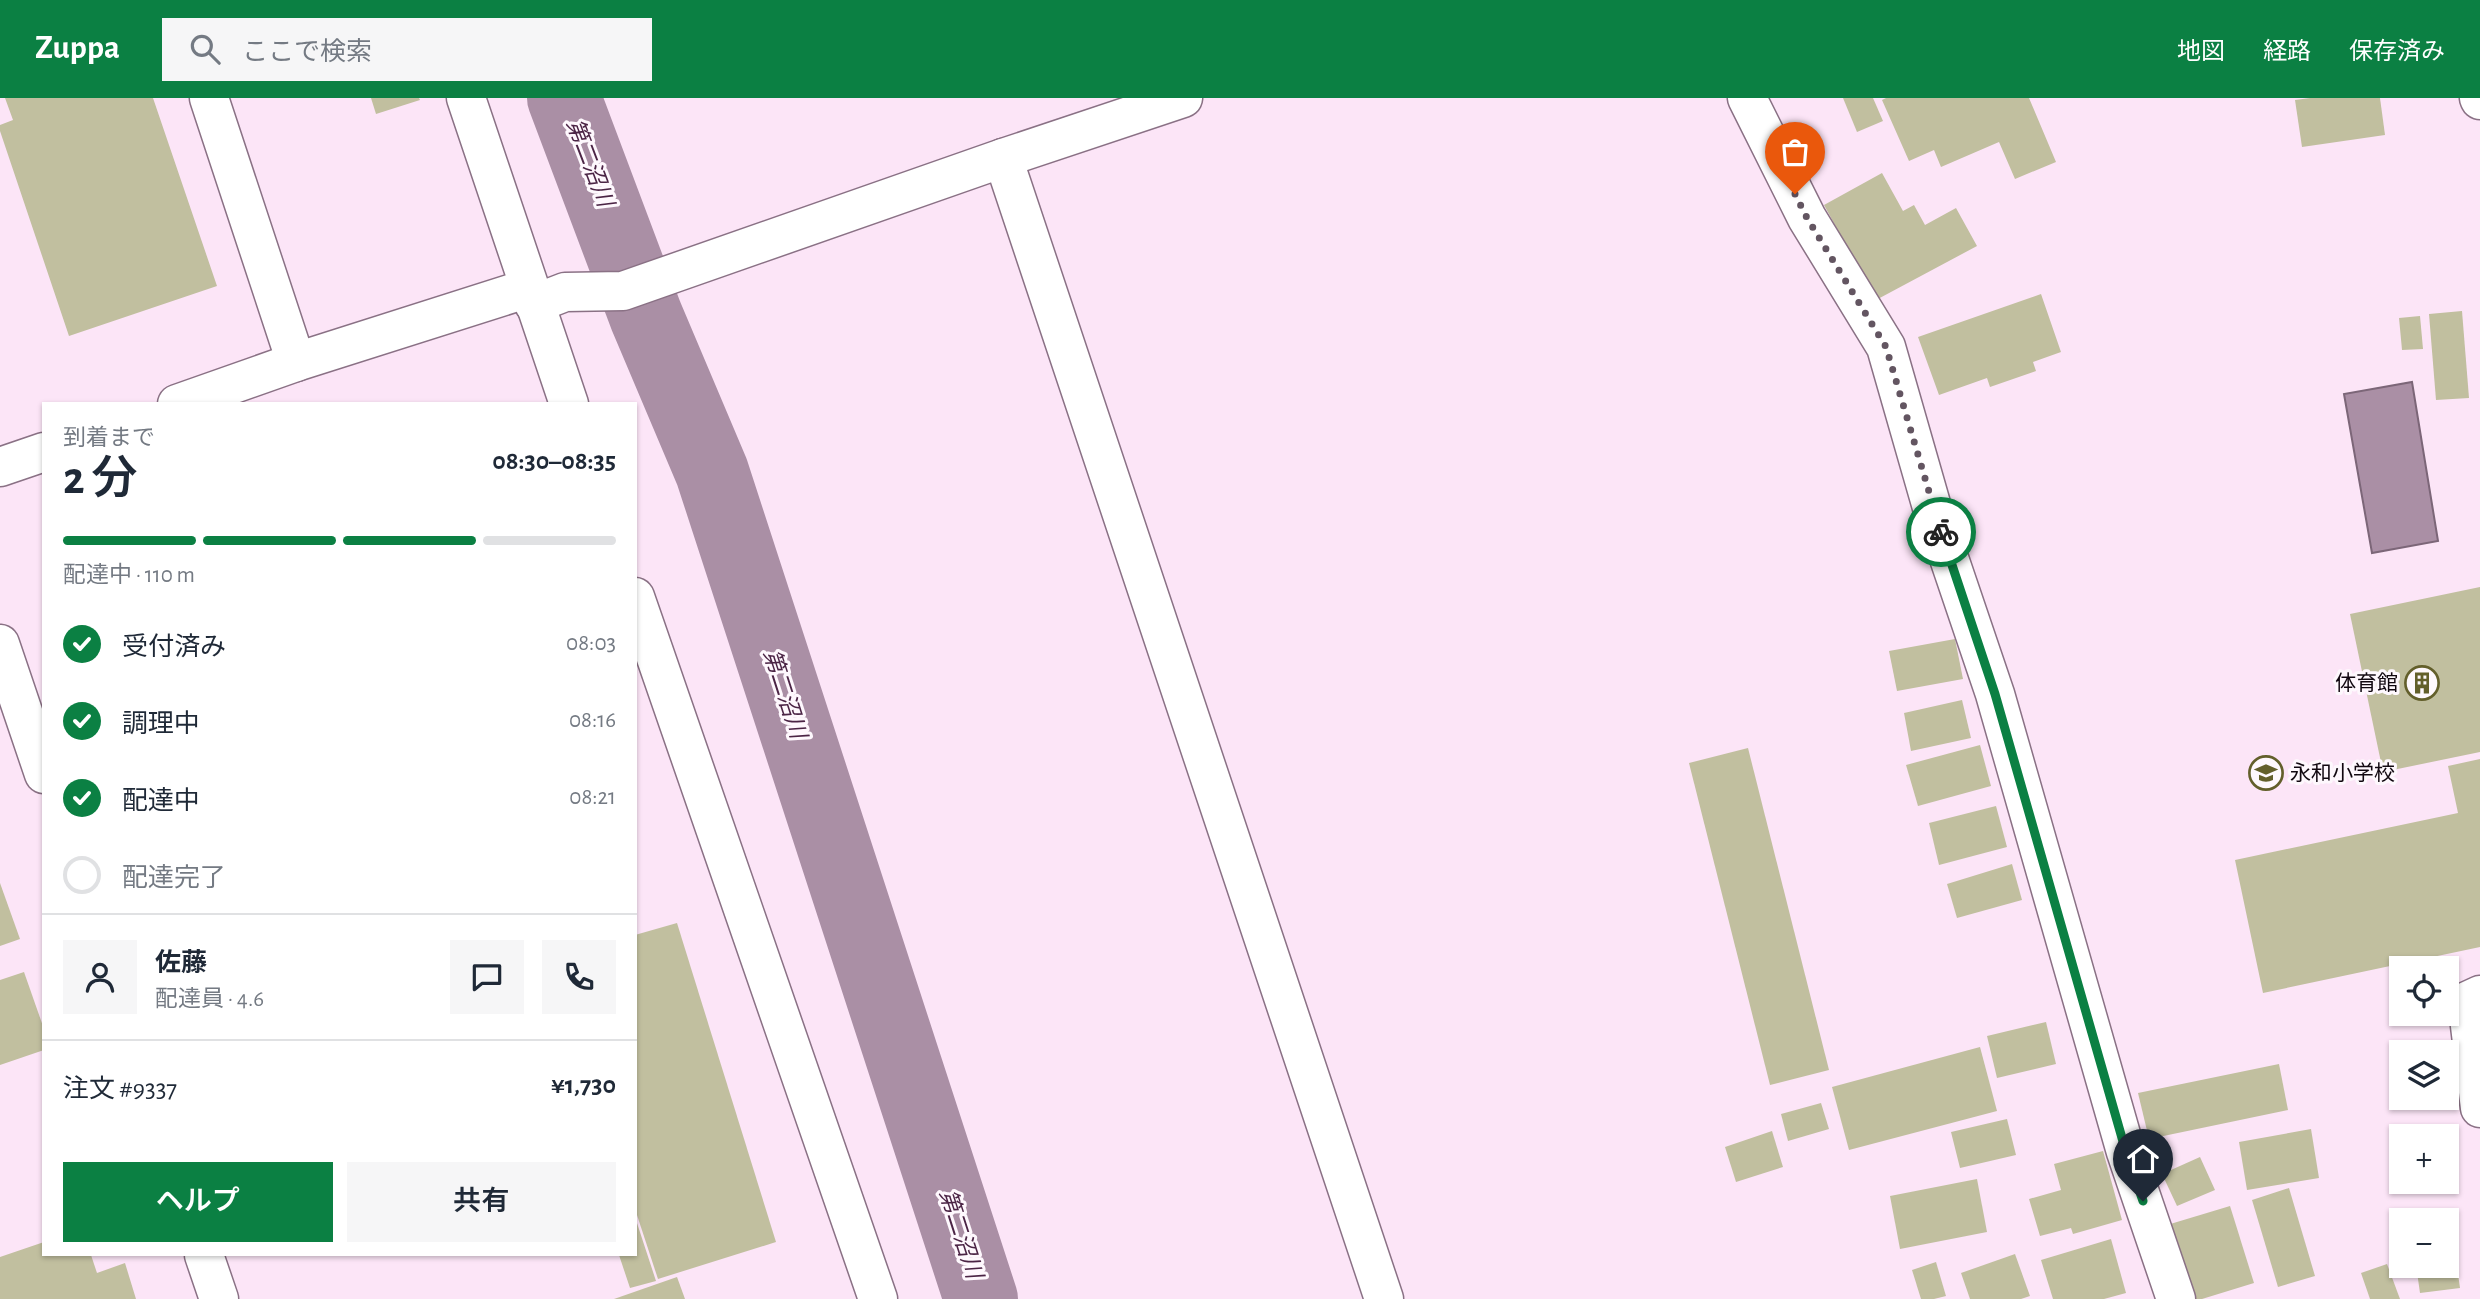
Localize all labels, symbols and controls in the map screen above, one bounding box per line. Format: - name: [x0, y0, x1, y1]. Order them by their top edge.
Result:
- search box: [162, 18, 652, 81]
- icon: search: [186, 30, 224, 68]
- text: Zuppa: [35, 32, 120, 65]
- text: ここで検索: [242, 39, 372, 65]
- text: 地図: [2177, 40, 2225, 64]
- text: 経路: [2263, 40, 2311, 64]
- text: 保存済み: [2349, 40, 2445, 64]
- water label: 第二沼川: [562, 115, 619, 213]
- pin: [1765, 122, 1825, 194]
- icon: bag: [1776, 133, 1814, 171]
- text: 到着まで: [63, 427, 155, 450]
- text: 08:30–08:35: [492, 448, 616, 474]
- text: 2 分: [63, 456, 138, 502]
- courier: [1906, 497, 1976, 567]
- icon: bike: [1922, 513, 1960, 551]
- text: 配達中 · 110 m: [63, 564, 195, 587]
- icon: check: [63, 625, 101, 663]
- text: 08:03: [566, 632, 616, 655]
- text: 受付済み: [122, 634, 226, 660]
- water label: 第二沼川: [759, 646, 812, 744]
- building icon: 体育館: [2403, 664, 2441, 702]
- place label: 体育館: [2335, 672, 2398, 694]
- icon: check: [63, 702, 101, 740]
- text: 08:16: [569, 709, 616, 732]
- text: 調理中: [122, 711, 200, 737]
- school or university icon: 永和小学校: [2247, 754, 2285, 792]
- place label: 永和小学校: [2290, 762, 2395, 784]
- icon: check: [63, 779, 101, 817]
- text: 08:21: [569, 786, 616, 809]
- text: 配達中: [122, 788, 200, 814]
- text: 配達完了: [122, 865, 226, 891]
- button: person: [63, 940, 137, 1014]
- button: chat: [450, 940, 524, 1014]
- button: phone: [542, 940, 616, 1014]
- text: 佐藤: [155, 950, 207, 976]
- map controls: [2389, 956, 2459, 1278]
- button: locate: [2389, 956, 2459, 1026]
- text: 配達員 · 4.6: [155, 988, 264, 1011]
- button: layers: [2389, 1040, 2459, 1110]
- text: ¥1,730: [551, 1072, 616, 1098]
- text: 注文 #9337: [63, 1076, 177, 1102]
- button: +: [2389, 1124, 2459, 1194]
- pin: [2113, 1129, 2173, 1201]
- icon: home: [2124, 1140, 2162, 1178]
- button: ヘルプ: [63, 1162, 333, 1242]
- button: 共有: [347, 1162, 616, 1242]
- water label: 第二沼川: [935, 1186, 988, 1284]
- button: −: [2389, 1208, 2459, 1278]

